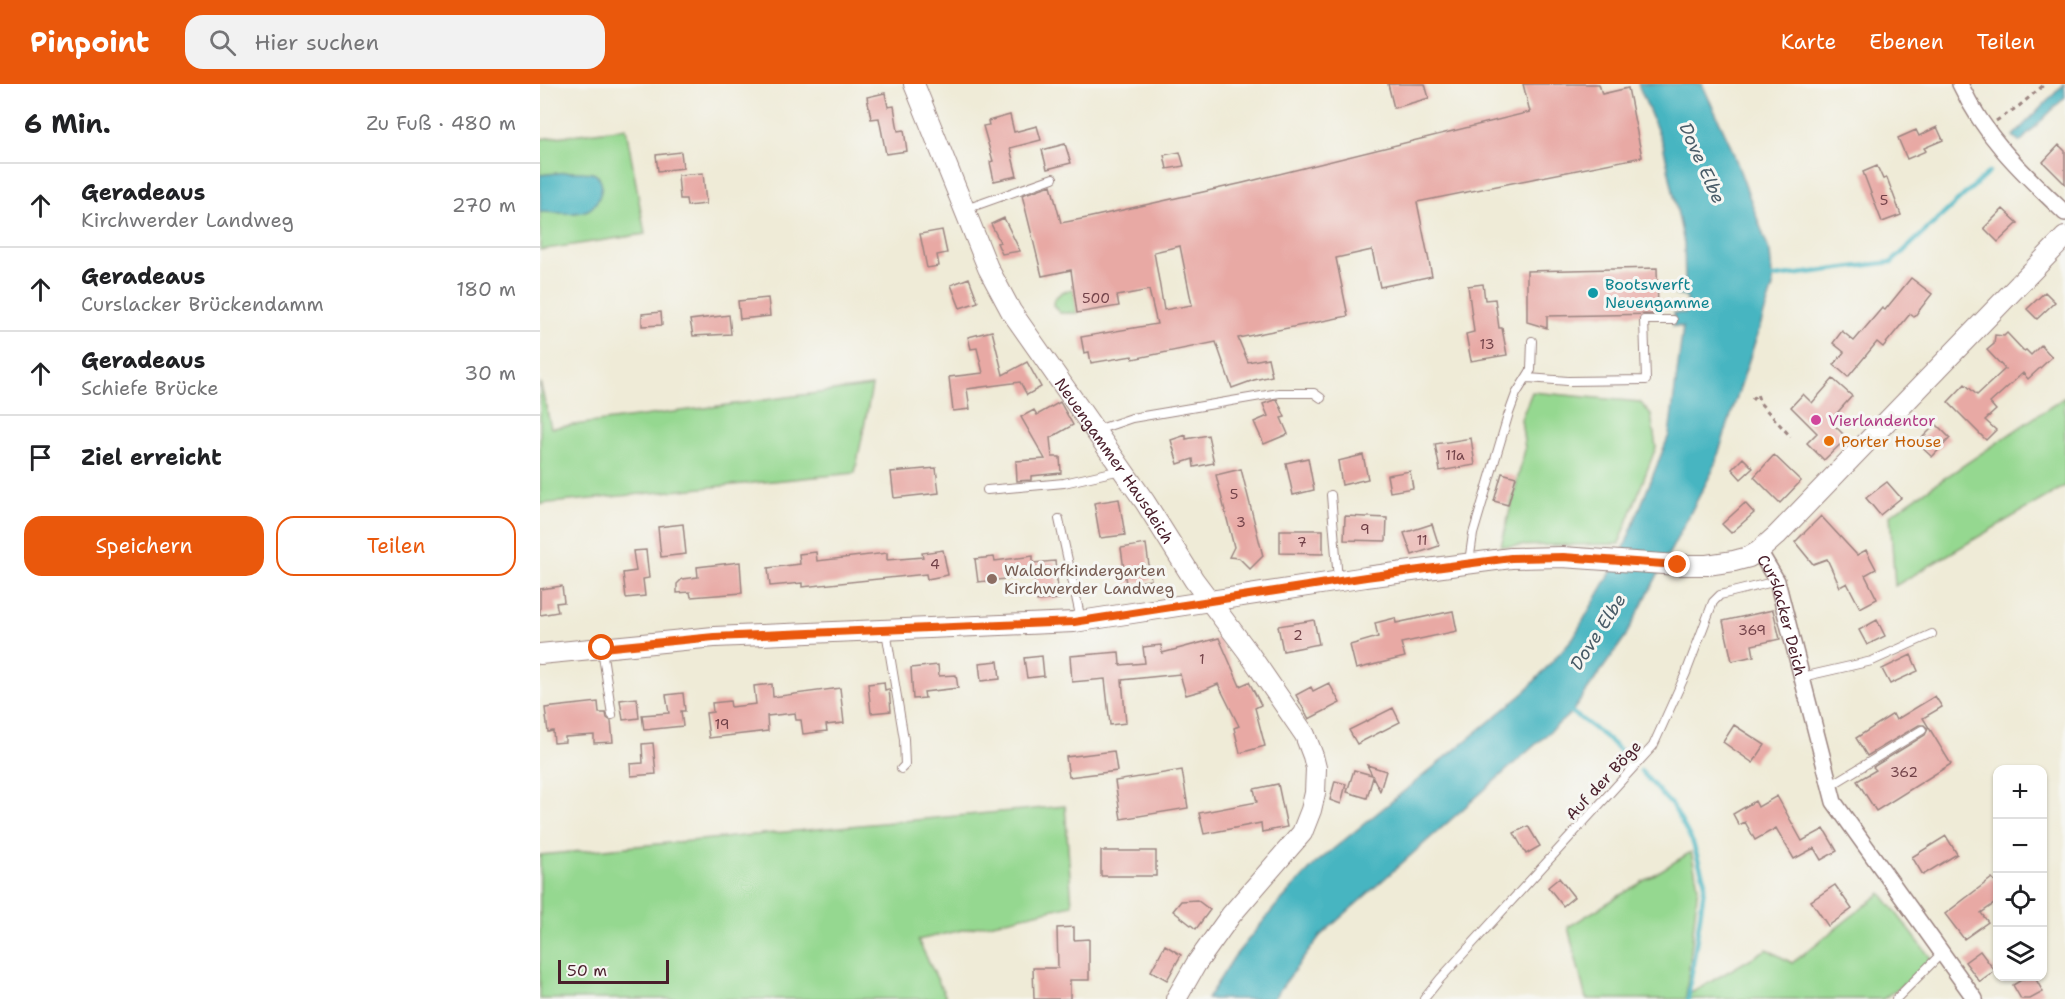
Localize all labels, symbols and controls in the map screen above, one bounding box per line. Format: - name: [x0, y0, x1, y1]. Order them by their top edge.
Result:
- search box: [185, 15, 605, 69]
- text: Pinpoint: [30, 23, 149, 61]
- icon: search: [206, 26, 239, 59]
- text: Hier suchen: [254, 28, 379, 57]
- text: Karte: [1781, 28, 1836, 56]
- text: Ebenen: [1869, 28, 1944, 56]
- text: Teilen: [1977, 28, 2035, 56]
- text: 6 Min.: [24, 106, 111, 141]
- text: Zu Fuß · 480 m: [366, 110, 516, 136]
- water label: Dove Elbe: [1673, 119, 1731, 207]
- text: Geradeaus: [81, 178, 205, 207]
- icon: ahead: [24, 189, 57, 222]
- house number: 5: [1880, 191, 1888, 209]
- text: 270 m: [452, 192, 516, 218]
- text: Kirchwerder Landweg: [81, 207, 294, 233]
- text: Geradeaus: [81, 262, 205, 291]
- icon: ahead: [24, 273, 57, 306]
- place label: Bootswerft Neuengamme: [1605, 274, 1710, 313]
- text: 180 m: [456, 276, 516, 302]
- marker: Bootswerft Neuengamme: [1586, 286, 1600, 300]
- house number: 500: [1082, 289, 1110, 307]
- text: Curslacker Brückendamm: [81, 291, 324, 317]
- house number: 13: [1480, 335, 1494, 353]
- text: Geradeaus: [81, 346, 205, 375]
- icon: ahead: [24, 357, 57, 390]
- text: 30 m: [464, 360, 516, 386]
- street label: Neuengammer Hausdeich: [1050, 374, 1178, 548]
- text: Schiefe Brücke: [81, 375, 219, 401]
- place label: Vierlandentor: [1828, 410, 1936, 431]
- marker: Vierlandentor: [1809, 413, 1823, 427]
- place label: Porter House: [1841, 431, 1942, 452]
- marker: Porter House: [1822, 434, 1836, 448]
- icon: arrive: [24, 441, 57, 474]
- text: Ziel erreicht: [81, 443, 222, 472]
- house number: 11a: [1445, 446, 1465, 464]
- house number: 5: [1230, 485, 1238, 503]
- house number: 3: [1236, 513, 1246, 531]
- button: Speichern: [24, 516, 264, 576]
- button: Teilen: [276, 516, 516, 576]
- house number: 9: [1360, 520, 1370, 538]
- house number: 11: [1416, 531, 1428, 549]
- house number: 7: [1297, 533, 1307, 551]
- street label: Curslacker Deich: [1752, 550, 1811, 678]
- route end: [1664, 551, 1690, 577]
- house number: 4: [930, 555, 940, 573]
- place label: Waldorfkindergarten Kirchwerder Landweg: [1004, 560, 1174, 599]
- marker: Waldorfkindergarten Kirchwerder Landweg: [985, 572, 999, 586]
- water label: Dove Elbe: [1564, 589, 1632, 675]
- house number: 369: [1738, 621, 1766, 639]
- house number: 2: [1293, 626, 1303, 644]
- route start: [588, 634, 614, 660]
- house number: 1: [1199, 650, 1205, 668]
- house number: 19: [714, 715, 730, 733]
- street label: Auf der Böge: [1561, 736, 1646, 825]
- house number: 362: [1890, 763, 1918, 781]
- map controls: [1993, 765, 2047, 981]
- button: +: [1993, 765, 2047, 819]
- button: −: [1993, 819, 2047, 873]
- button: locate: [1993, 873, 2047, 927]
- button: layers: [1993, 927, 2047, 981]
- scale bar: [558, 957, 669, 984]
- text: 50 m: [567, 960, 607, 981]

